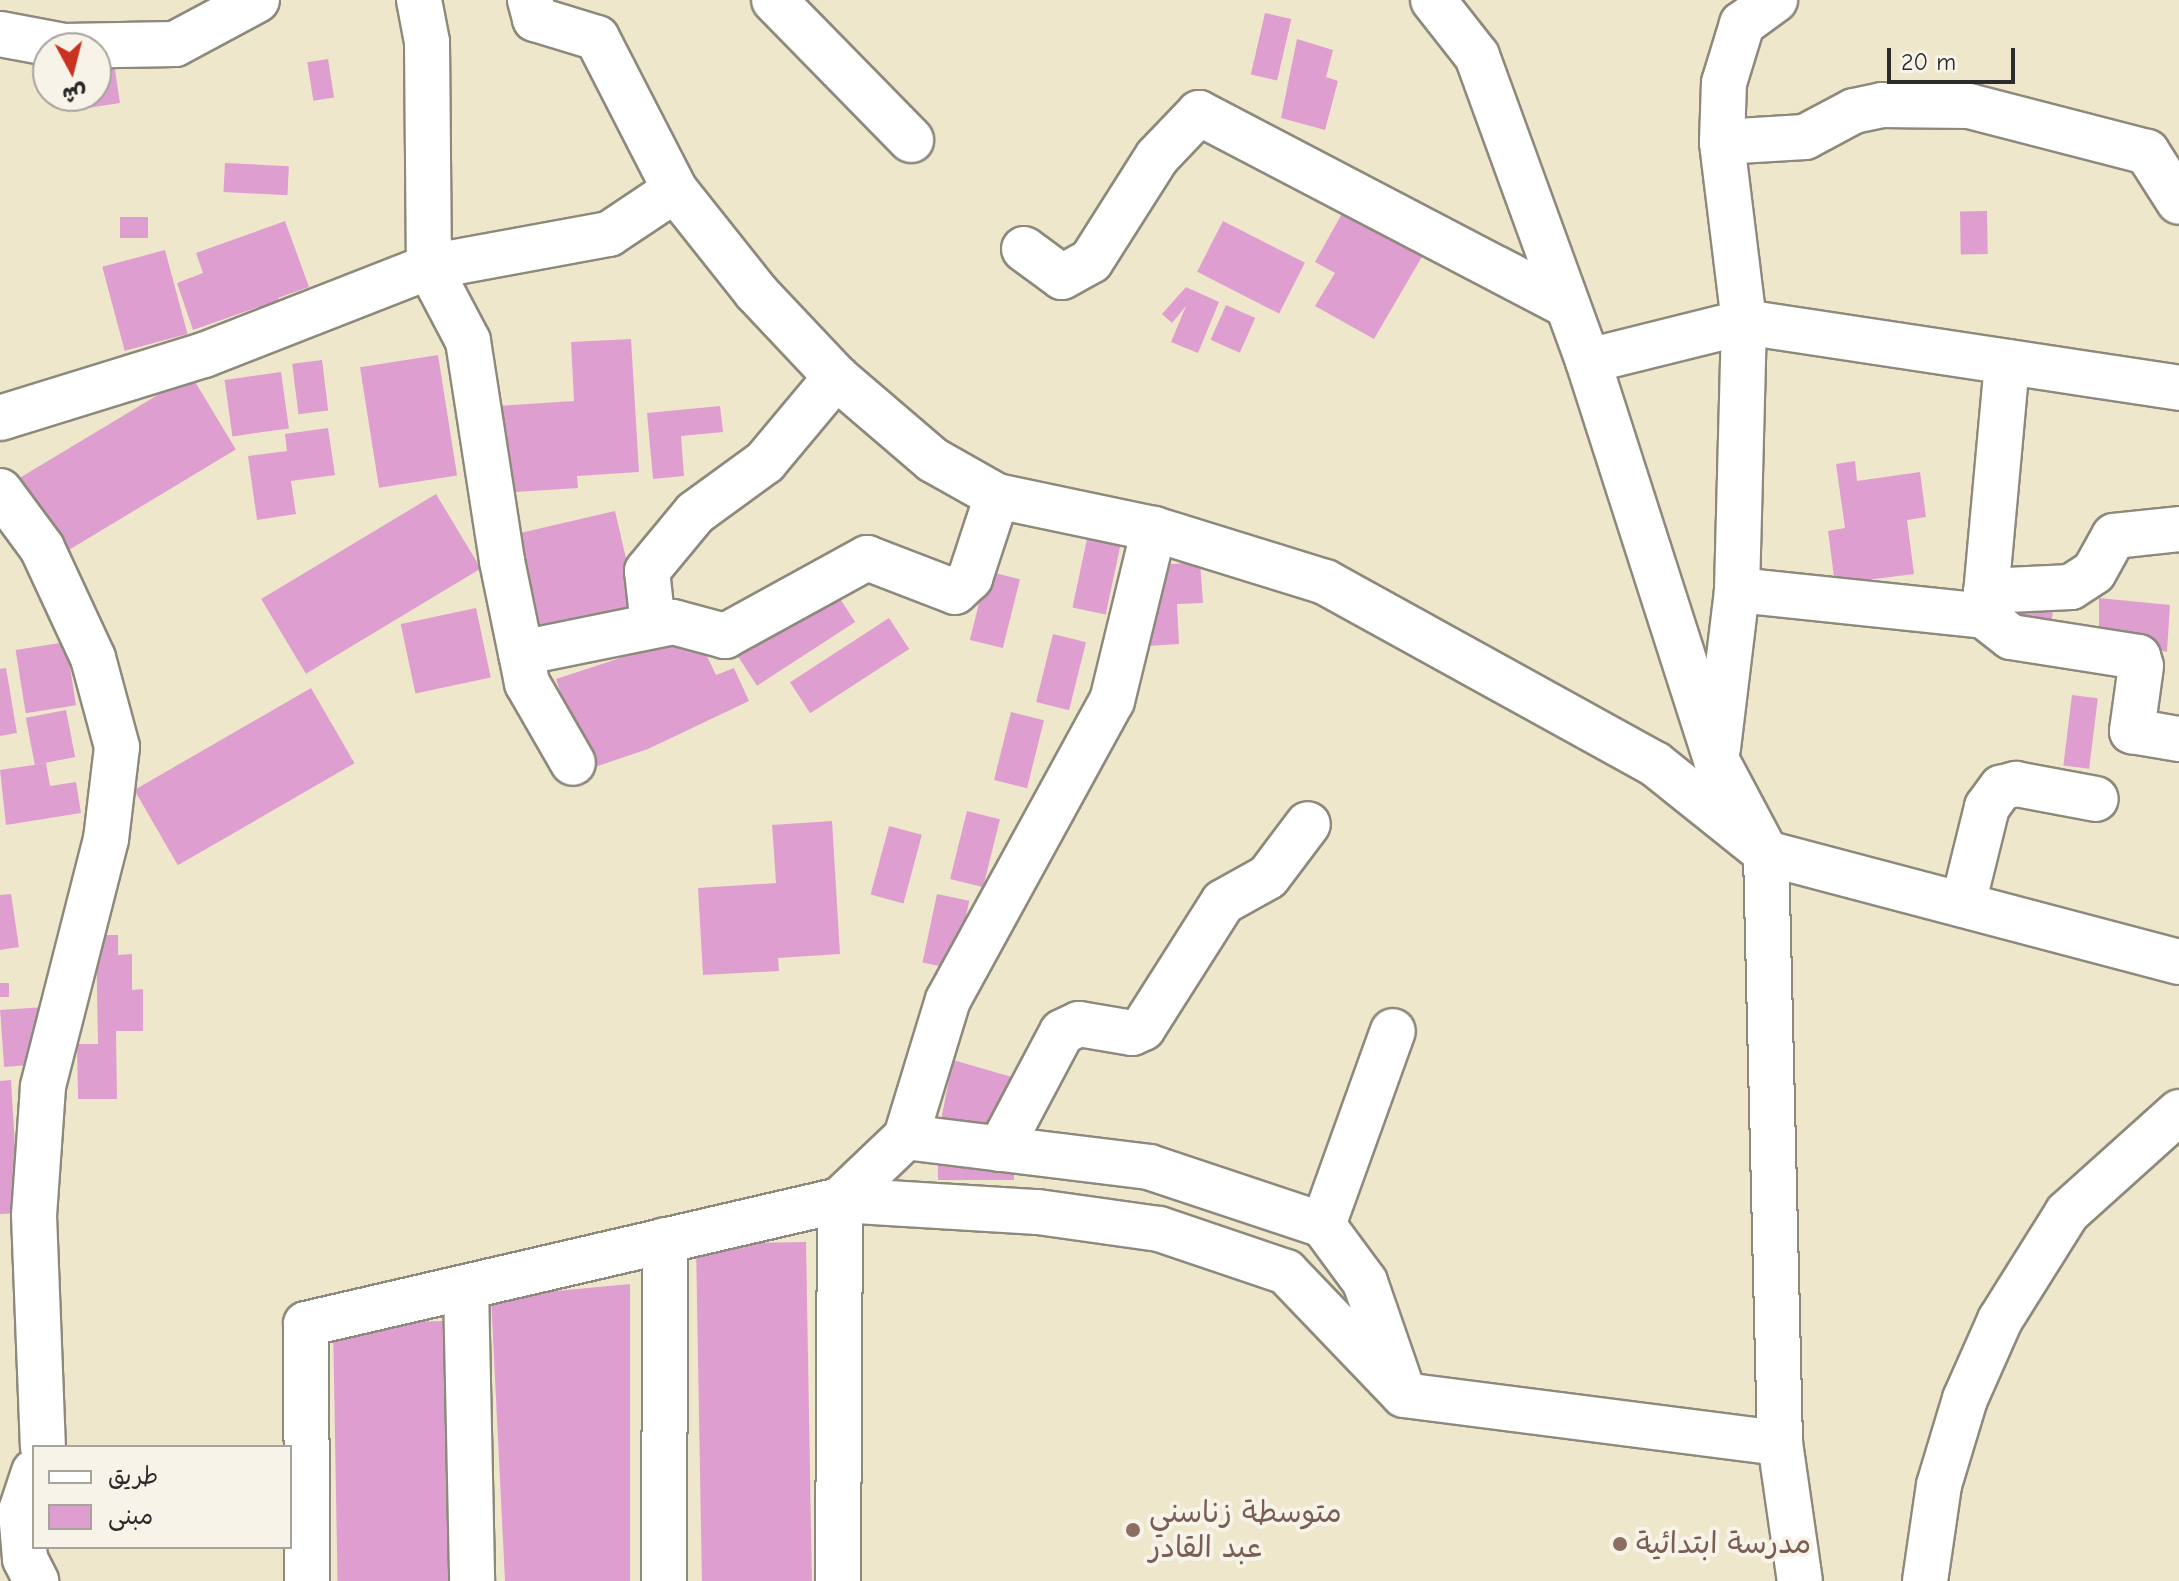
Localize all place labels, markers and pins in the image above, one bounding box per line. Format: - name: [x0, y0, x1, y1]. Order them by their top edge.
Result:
- place label: متوسطة زناسني عبد القادر: [1149, 1495, 1342, 1566]
- marker: متوسطة زناسني عبد القادر: [1124, 1521, 1142, 1539]
- place label: مدرسة ابتدائية: [1636, 1526, 1811, 1562]
- marker: مدرسة ابتدائية: [1611, 1535, 1629, 1553]

